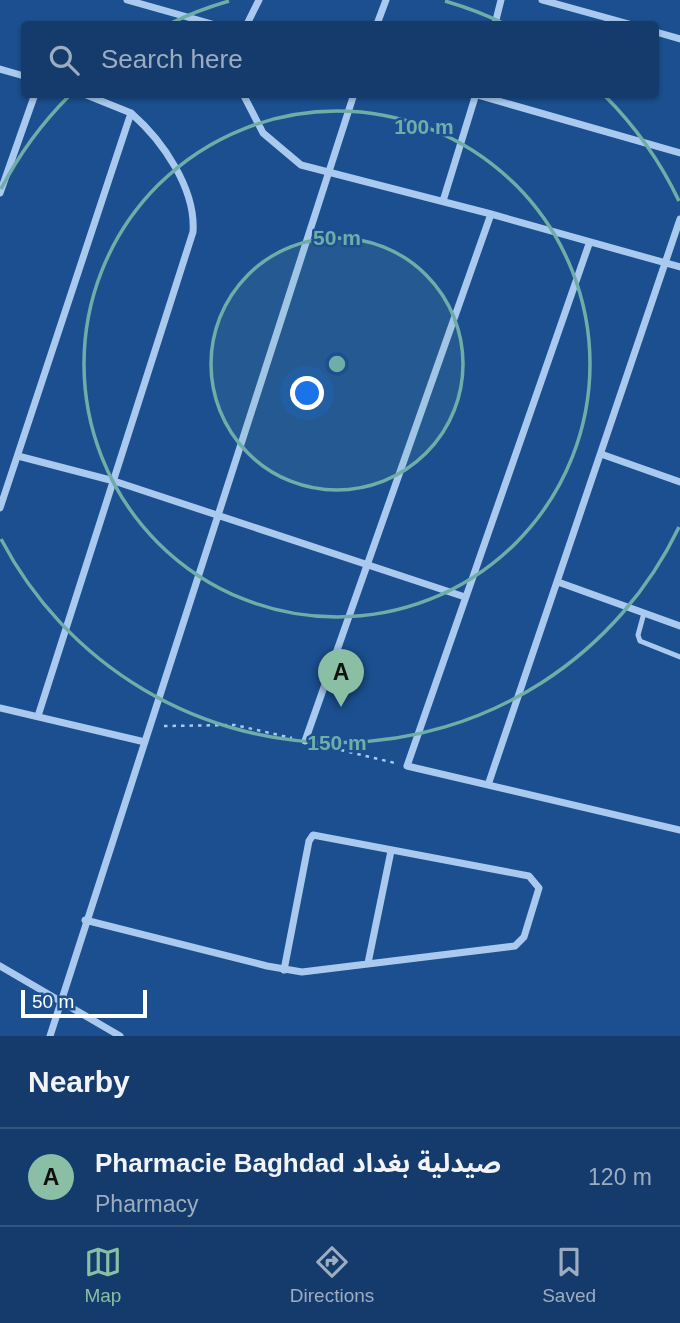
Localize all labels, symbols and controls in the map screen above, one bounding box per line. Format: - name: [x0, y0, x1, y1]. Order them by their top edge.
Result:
- search box: [21, 21, 659, 98]
- icon: search: [45, 41, 83, 79]
- text: Search here: [101, 44, 243, 74]
- text: 100 m: [394, 115, 454, 138]
- text: 50 m: [313, 226, 361, 249]
- centre of rings: [325, 352, 349, 376]
- your location: [290, 376, 324, 410]
- pin: A: [318, 649, 364, 707]
- text: 150 m: [307, 731, 367, 754]
- scale bar: [21, 987, 147, 1019]
- text: 50 m: [32, 991, 74, 1012]
- text: Nearby: [28, 1065, 130, 1098]
- text: Pharmacie Baghdad صيدلية بغداد: [95, 1148, 501, 1178]
- text: A: [43, 1164, 59, 1190]
- text: 120 m: [588, 1164, 652, 1190]
- text: Pharmacy: [95, 1191, 199, 1217]
- tab: Map: [84, 1243, 122, 1307]
- tab: Directions: [290, 1243, 374, 1307]
- tab: Saved: [542, 1243, 596, 1307]

